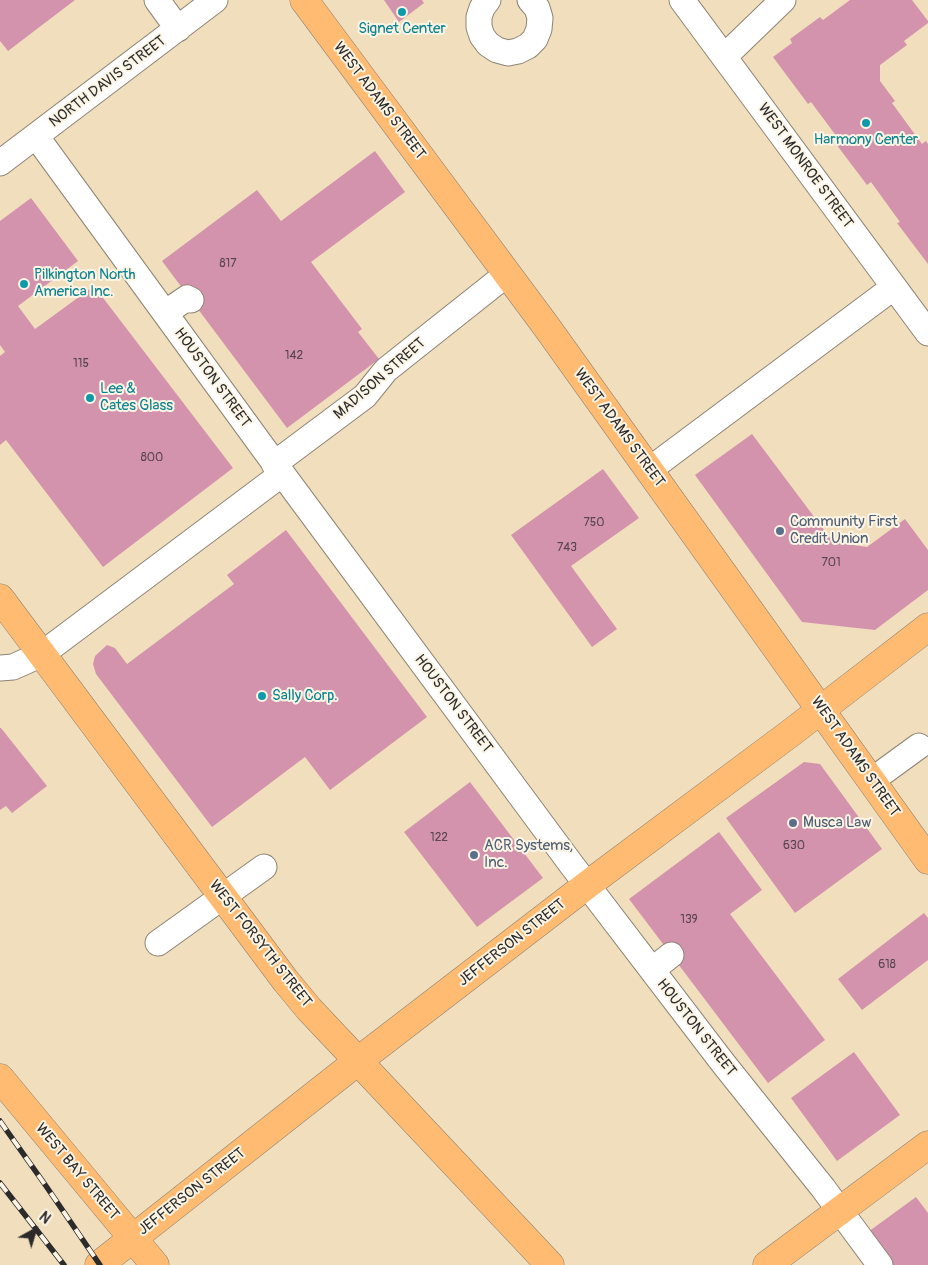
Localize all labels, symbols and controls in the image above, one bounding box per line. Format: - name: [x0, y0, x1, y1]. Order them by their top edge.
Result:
- marker: Signet Center: [396, 6, 408, 18]
- place label: Signet Center: [358, 20, 446, 38]
- street label: NORTH DAVIS STREET: [46, 32, 170, 132]
- street label: WEST ADAMS STREET: [329, 39, 429, 163]
- street label: WEST MONROE STREET: [754, 100, 856, 232]
- marker: Harmony Center: [860, 117, 872, 129]
- place label: Harmony Center: [814, 131, 918, 149]
- house number: 817: [219, 257, 237, 271]
- place label: Pilkington North America Inc.: [34, 266, 136, 301]
- marker: Pilkington North America Inc.: [18, 278, 30, 290]
- street label: HOUSTON STREET: [170, 325, 254, 431]
- street label: MADISON STREET: [331, 334, 429, 424]
- house number: 142: [285, 349, 303, 363]
- house number: 115: [73, 357, 89, 371]
- street label: WEST ADAMS STREET: [570, 365, 668, 491]
- place label: Lee & Cates Glass: [100, 380, 173, 415]
- marker: Lee & Cates Glass: [84, 392, 96, 404]
- house number: 800: [141, 451, 163, 465]
- place label: Community First Credit Union: [790, 513, 898, 548]
- house number: 750: [583, 516, 605, 530]
- marker: Community First Credit Union: [774, 525, 786, 537]
- house number: 743: [557, 541, 577, 555]
- house number: 701: [821, 556, 841, 570]
- street label: HOUSTON STREET: [410, 651, 496, 757]
- place label: Sally Corp.: [272, 687, 338, 705]
- marker: Sally Corp.: [256, 690, 268, 702]
- street label: WEST ADAMS STREET: [807, 694, 903, 820]
- place label: Musca Law: [803, 814, 871, 832]
- marker: Musca Law: [787, 817, 799, 829]
- house number: 122: [430, 831, 448, 845]
- place label: ACR Systems, Inc.: [484, 837, 573, 872]
- house number: 630: [783, 839, 805, 853]
- marker: ACR Systems, Inc.: [468, 849, 480, 861]
- street label: WEST FORSYTH STREET: [205, 877, 315, 1011]
- street label: JEFFERSON STREET: [455, 896, 569, 990]
- house number: 139: [680, 913, 698, 927]
- house number: 618: [878, 958, 896, 972]
- street label: HOUSTON STREET: [652, 976, 740, 1080]
- street label: WEST BAY STREET: [31, 1120, 123, 1224]
- street label: JEFFERSON STREET: [135, 1145, 249, 1239]
- north arrow: [10, 1205, 60, 1255]
- text: N: [36, 1208, 54, 1228]

